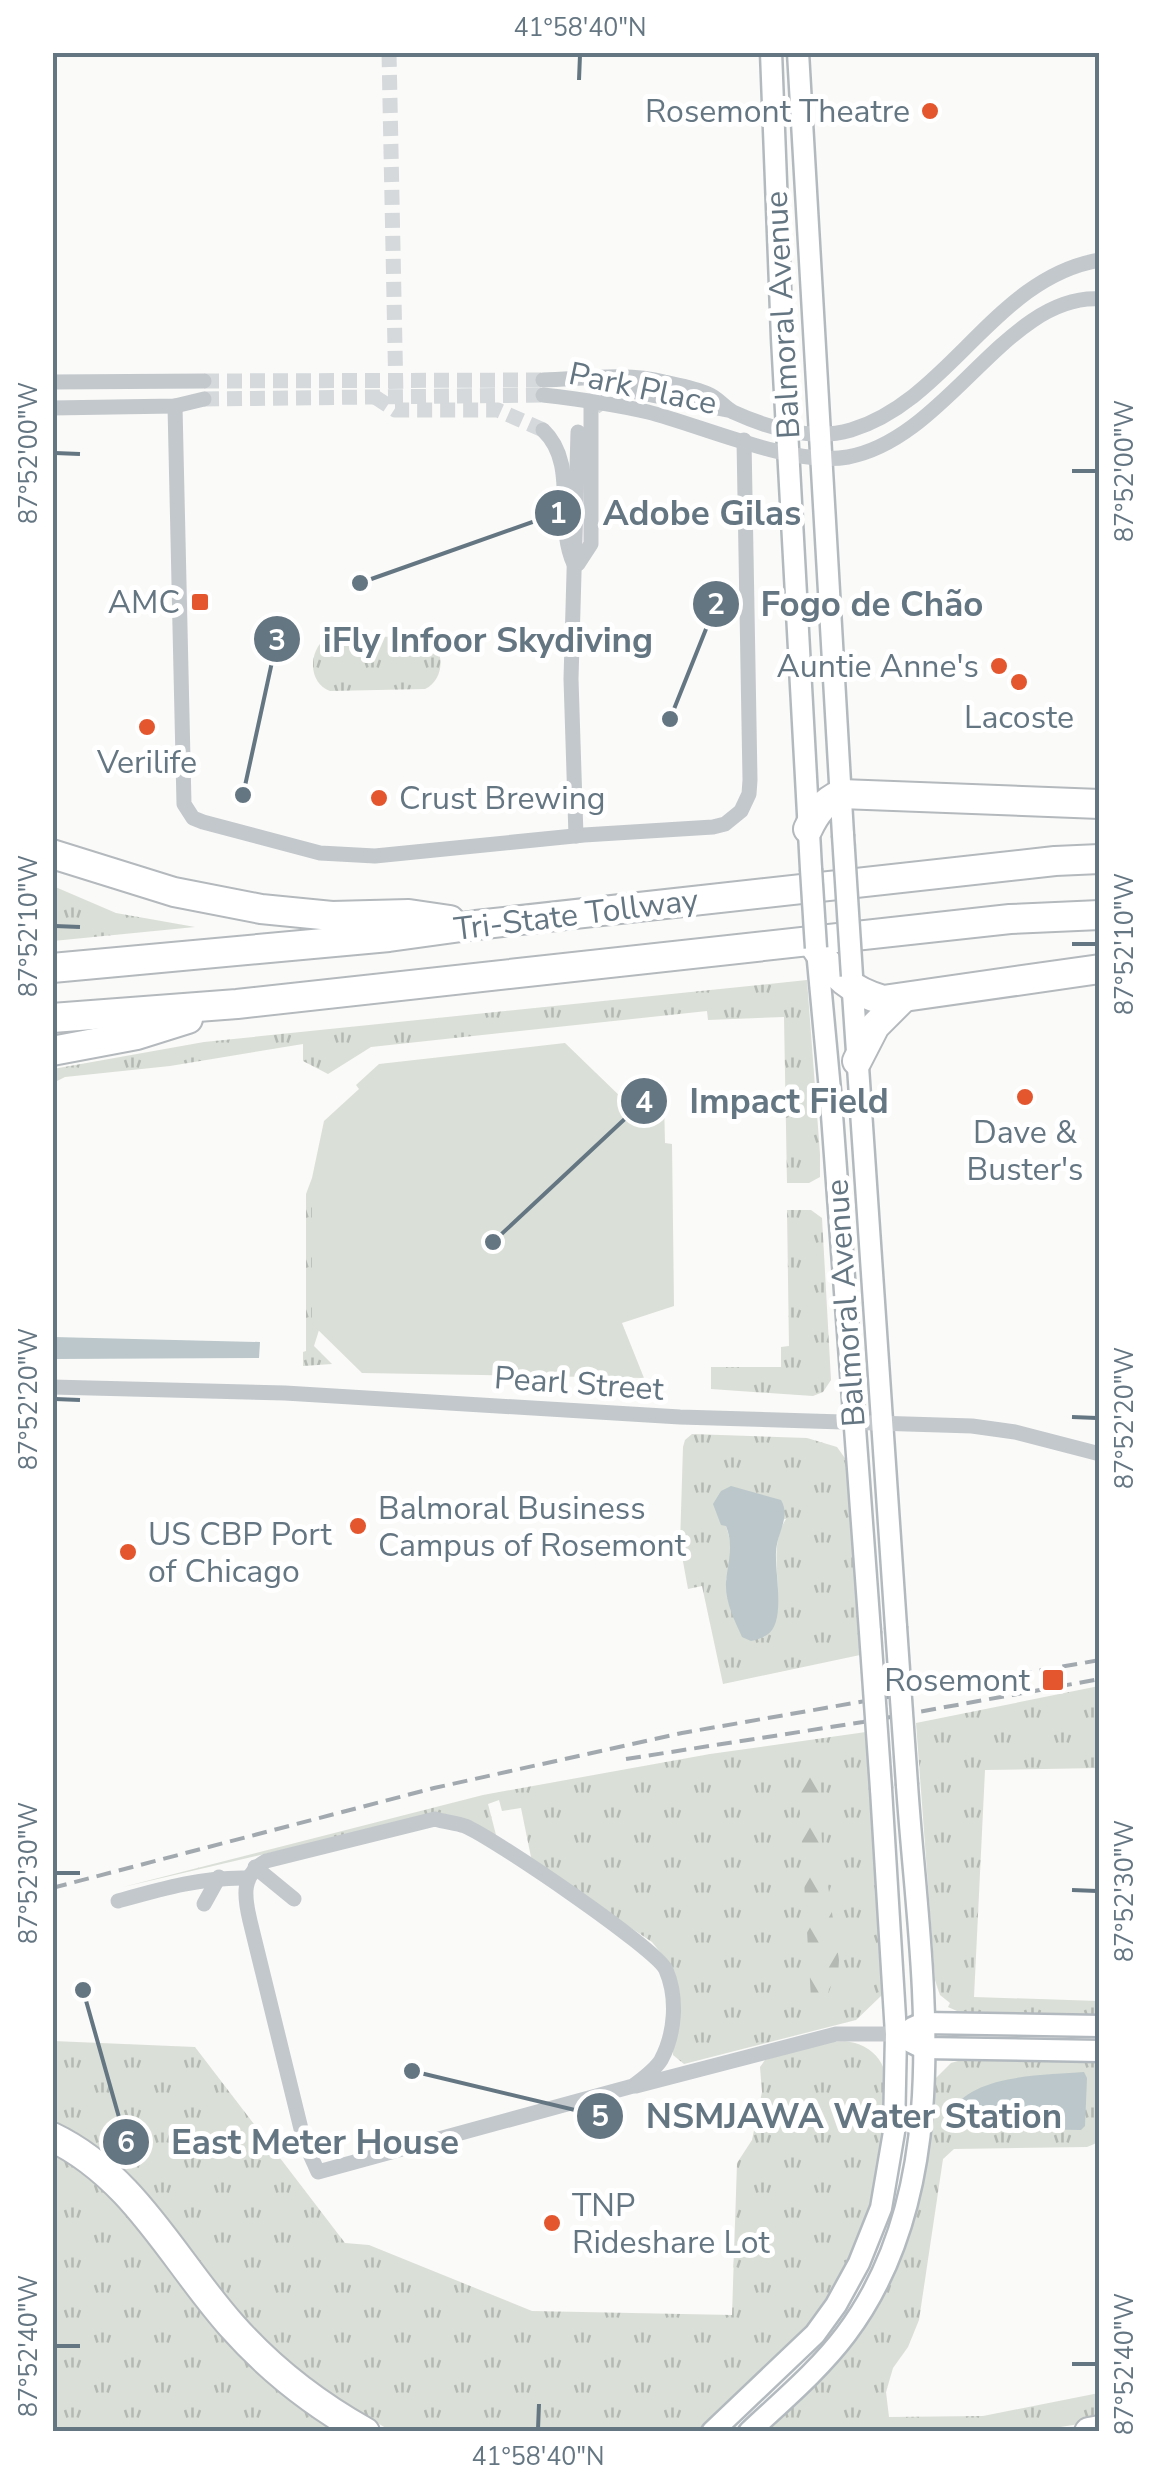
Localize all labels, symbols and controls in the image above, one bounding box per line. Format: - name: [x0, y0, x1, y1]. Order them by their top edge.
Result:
- text: 41°58'40"N: [513, 11, 647, 45]
- place label: Rosemont Theatre: [645, 90, 910, 133]
- marker: Rosemont Theatre: [919, 100, 941, 122]
- street label: Balmoral Avenue: [755, 190, 810, 440]
- street label: Park Place: [565, 352, 721, 425]
- text: 87°52'00"W: [12, 382, 46, 524]
- text: 87°52'00"W: [1108, 400, 1142, 542]
- callout: Adobe Gilas: [533, 480, 821, 545]
- text: Adobe Gilas: [603, 490, 801, 537]
- text: 1: [549, 493, 567, 534]
- callout: Fogo de Chão: [691, 571, 1004, 636]
- place label: AMC: [108, 581, 180, 624]
- text: Fogo de Chão: [761, 581, 983, 628]
- text: 2: [707, 584, 725, 625]
- marker: AMC: [189, 591, 211, 613]
- callout: iFly Infoor Skydiving: [252, 607, 673, 672]
- text: iFly Infoor Skydiving: [323, 617, 653, 664]
- text: 3: [268, 620, 286, 661]
- place label: Auntie Anne's: [777, 645, 979, 688]
- marker: Auntie Anne's: [988, 655, 1010, 677]
- marker: Lacoste: [1008, 671, 1030, 693]
- place label: Lacoste: [964, 696, 1074, 739]
- marker: Verilife: [136, 716, 158, 738]
- place label: Verilife: [96, 741, 197, 784]
- place label: Crust Brewing: [399, 777, 606, 820]
- marker: Crust Brewing: [368, 787, 390, 809]
- text: 87°52'10"W: [12, 855, 46, 997]
- text: 87°52'10"W: [1108, 873, 1142, 1015]
- street label: Tri-State Tollway: [451, 878, 701, 951]
- callout: Impact Field: [619, 1069, 909, 1134]
- text: Impact Field: [689, 1078, 889, 1125]
- text: 4: [635, 1082, 653, 1123]
- marker: Dave & Buster's: [1014, 1086, 1036, 1108]
- place label: Dave & Buster's: [967, 1111, 1083, 1191]
- street label: Balmoral Avenue: [815, 1178, 876, 1428]
- text: 87°52'20"W: [12, 1328, 46, 1470]
- text: 87°52'20"W: [1108, 1347, 1142, 1489]
- street label: Pearl Street: [493, 1356, 666, 1411]
- place label: Balmoral Business Campus of Rosemont: [378, 1487, 687, 1567]
- place label: US CBP Port of Chicago: [148, 1513, 332, 1593]
- marker: Balmoral Business Campus of Rosemont: [347, 1515, 369, 1537]
- marker: US CBP Port of Chicago: [117, 1541, 139, 1563]
- place label: Rosemont: [884, 1659, 1031, 1702]
- marker: Rosemont: [1040, 1667, 1066, 1693]
- text: 87°52'30"W: [12, 1802, 46, 1944]
- text: 87°52'30"W: [1108, 1820, 1142, 1962]
- callout: NSMJAWA Water Station: [575, 2083, 1082, 2148]
- text: NSMJAWA Water Station: [646, 2093, 1062, 2140]
- text: 5: [591, 2096, 609, 2137]
- callout: East Meter House: [101, 2109, 479, 2174]
- text: East Meter House: [171, 2119, 459, 2166]
- text: 6: [117, 2122, 135, 2163]
- place label: TNP Rideshare Lot: [572, 2184, 770, 2264]
- marker: TNP Rideshare Lot: [541, 2212, 563, 2234]
- text: 87°52'40"W: [12, 2275, 46, 2417]
- text: 87°52'40"W: [1108, 2293, 1142, 2435]
- text: 41°58'40"N: [471, 2440, 605, 2474]

